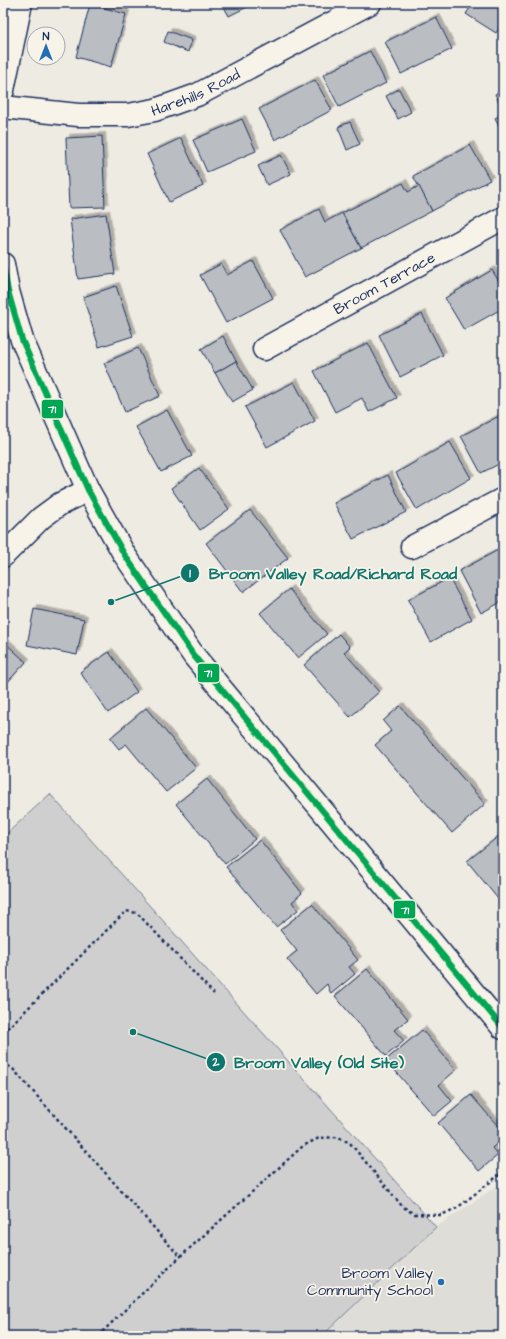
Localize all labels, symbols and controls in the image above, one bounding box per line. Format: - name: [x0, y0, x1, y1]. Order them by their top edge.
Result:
- north arrow: [26, 26, 66, 66]
- text: N: [43, 29, 50, 44]
- street label: Harehills Road: [148, 64, 244, 122]
- street label: Broom Terrace: [330, 247, 439, 320]
- line badge: 71: [41, 399, 64, 419]
- text: 71: [47, 402, 57, 417]
- callout: Broom Valley Road/Richard Road: [180, 559, 465, 587]
- text: Broom Valley Road/Richard Road: [209, 563, 458, 586]
- text: 1: [189, 565, 191, 582]
- line badge: 71: [197, 663, 220, 683]
- text: 71: [203, 666, 213, 681]
- line badge: 71: [393, 900, 416, 919]
- text: 71: [400, 903, 410, 918]
- callout: Broom Valley (Old Site): [206, 1048, 412, 1076]
- text: Broom Valley (Old Site): [234, 1052, 404, 1075]
- text: 2: [212, 1054, 220, 1071]
- place label: Broom Valley Community School: [307, 1263, 433, 1302]
- marker: Broom Valley Community School: [436, 1277, 446, 1287]

